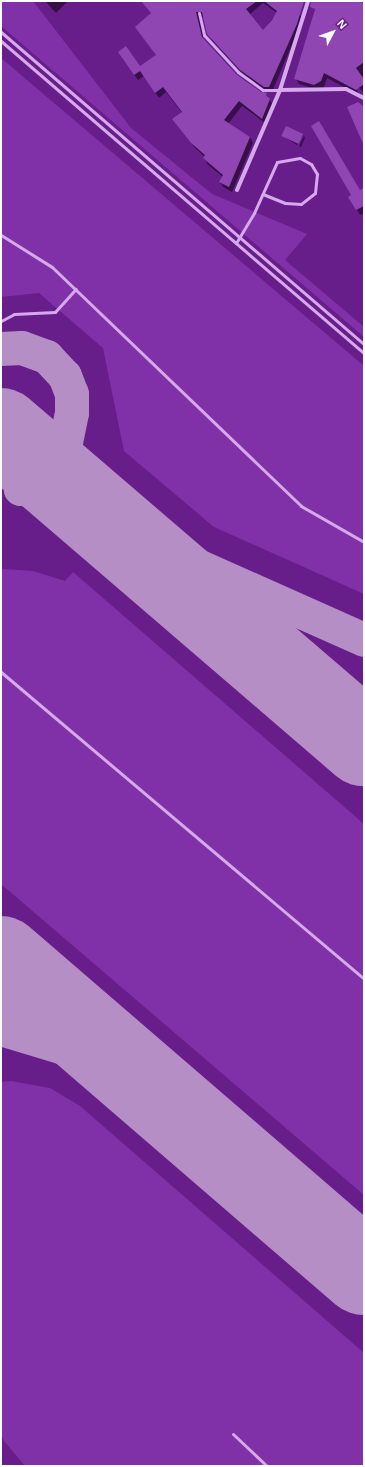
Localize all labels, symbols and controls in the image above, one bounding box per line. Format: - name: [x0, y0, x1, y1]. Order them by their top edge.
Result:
- north arrow: [313, 12, 353, 52]
- text: N: [335, 17, 349, 31]

